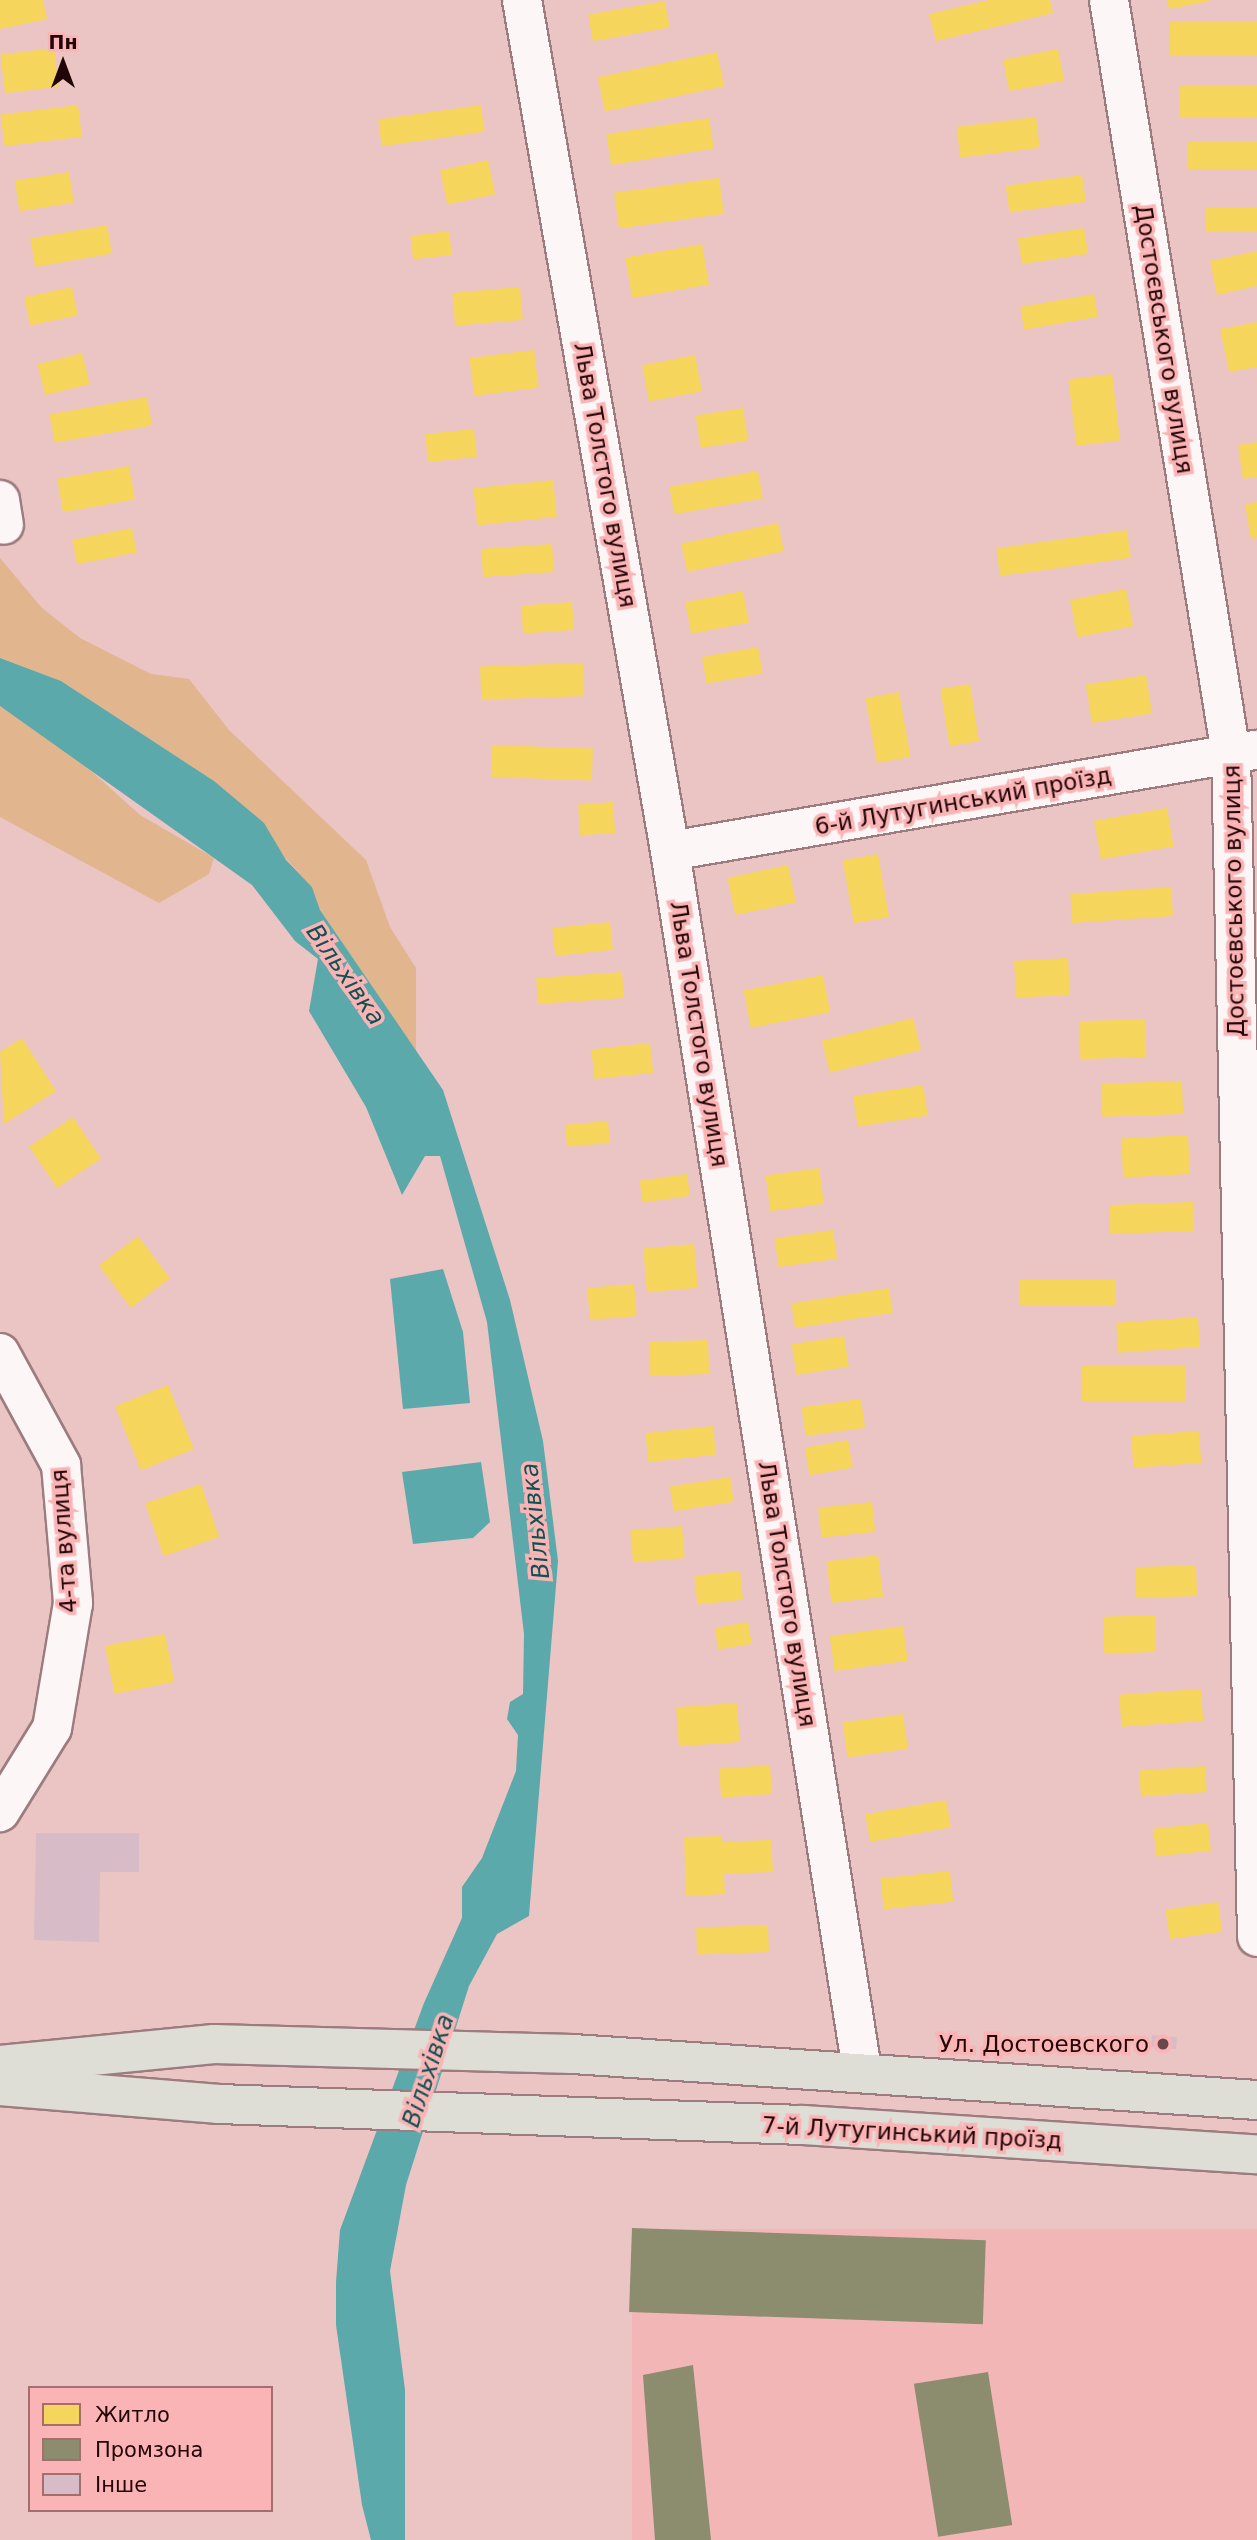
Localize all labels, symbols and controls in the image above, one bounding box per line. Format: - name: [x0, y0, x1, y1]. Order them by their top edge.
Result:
- north arrow: [28, 28, 98, 98]
- text: Пн: [48, 31, 78, 53]
- street label: Достоєвського вулиця: [1129, 202, 1199, 476]
- street label: Льва Толстого вулиця: [568, 340, 642, 610]
- street label: 6-й Лутугинський проїзд: [813, 761, 1113, 841]
- street label: Достоєвського вулиця: [1218, 765, 1250, 1037]
- street label: Льва Толстого вулиця: [664, 899, 734, 1169]
- water label: Вільхівка: [300, 919, 390, 1031]
- street label: Льва Толстого вулиця: [752, 1459, 822, 1729]
- water label: Вільхівка: [516, 1461, 556, 1581]
- street label: 4-та вулиця: [45, 1468, 83, 1614]
- water label: Вільхівка: [397, 2011, 461, 2131]
- place label: Ул. Достоевского: [939, 2030, 1149, 2058]
- marker: Ул. Достоевского: [1155, 2036, 1171, 2052]
- street label: 7-й Лутугинський проїзд: [761, 2111, 1063, 2155]
- legend: [28, 2386, 273, 2512]
- text: Житло: [95, 2403, 170, 2427]
- text: Промзона: [95, 2438, 203, 2462]
- text: Інше: [95, 2473, 147, 2497]

